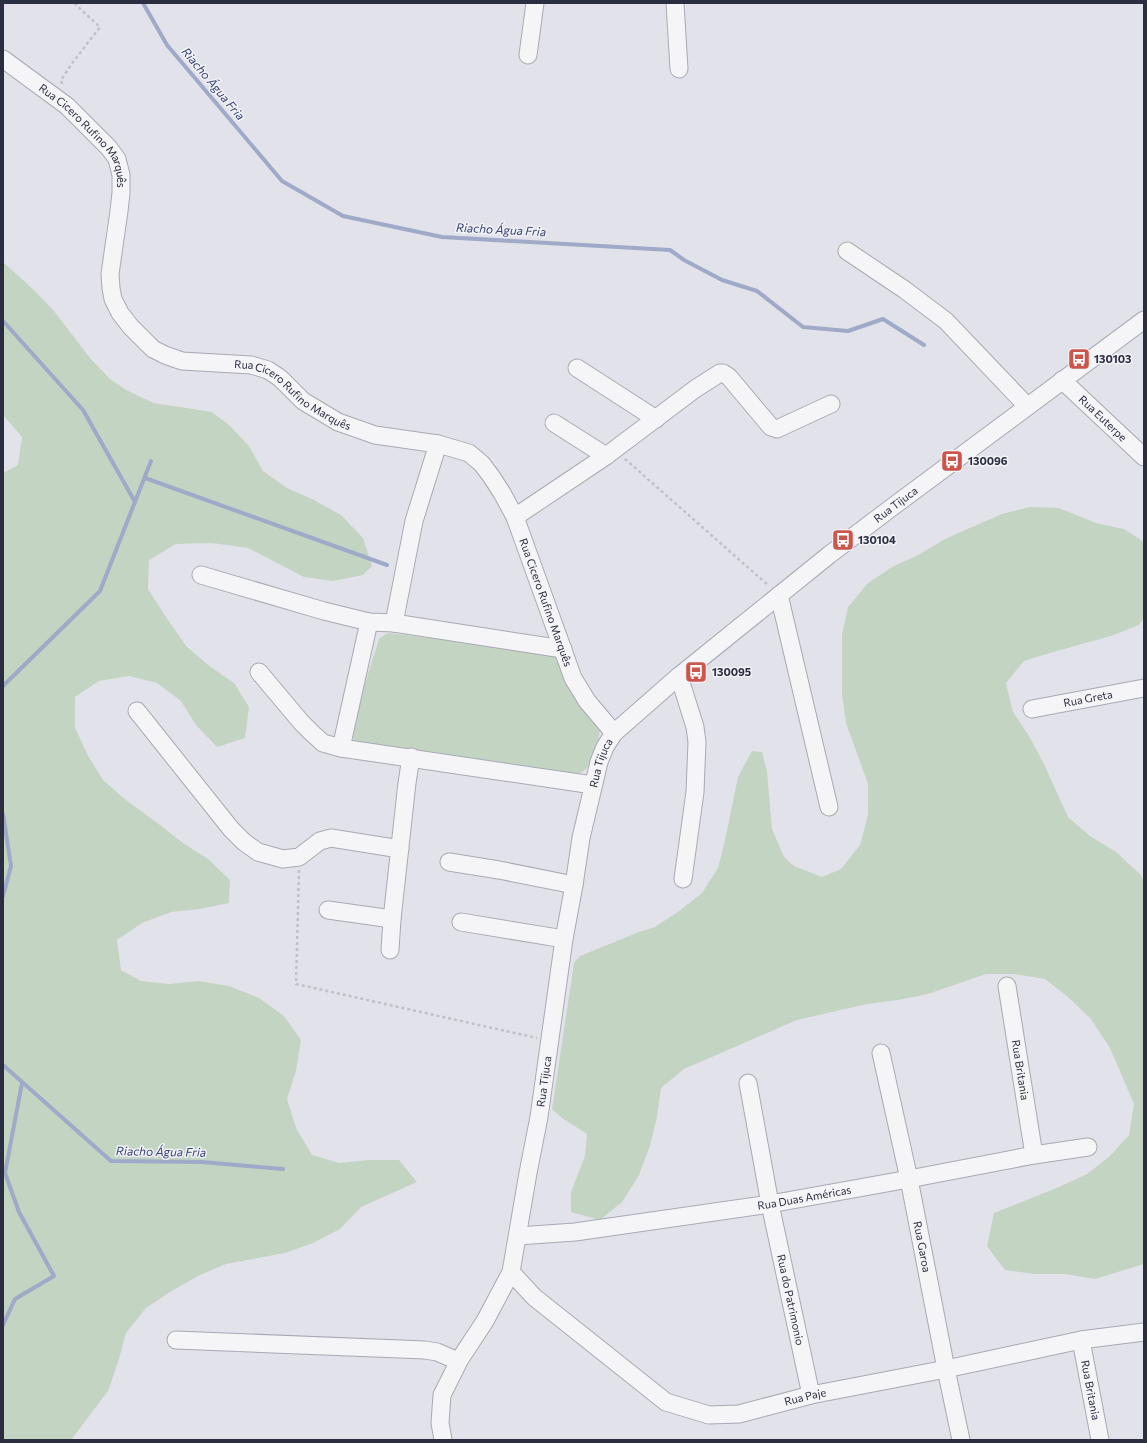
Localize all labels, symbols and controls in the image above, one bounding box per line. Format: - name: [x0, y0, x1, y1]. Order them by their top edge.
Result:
- water label: Riacho Água Fria: [179, 44, 248, 122]
- street label: Rua Cicero Rufino Marquês: [37, 81, 128, 188]
- water label: Riacho Água Fria: [456, 220, 547, 238]
- bus stop icon: 130103: [1066, 346, 1092, 372]
- place label: 130103: [1094, 352, 1131, 365]
- street label: Rua Cicero Rufino Marquês: [234, 357, 353, 432]
- street label: Rua Euterpe: [1076, 392, 1130, 444]
- bus stop icon: 130096: [939, 448, 965, 474]
- place label: 130096: [968, 454, 1008, 467]
- street label: Rua Tijuca: [871, 484, 920, 525]
- bus stop icon: 130104: [830, 527, 856, 553]
- place label: 130104: [858, 533, 896, 546]
- street label: Rua Cicero Rufino Marquês: [517, 536, 575, 668]
- bus stop icon: 130095: [683, 659, 709, 685]
- place label: 130095: [712, 665, 751, 678]
- street label: Rua Greta: [1062, 687, 1114, 709]
- street label: Rua Tijuca: [586, 735, 615, 789]
- street label: Rua Britania: [1010, 1039, 1032, 1101]
- street label: Rua Tijuca: [533, 1055, 554, 1108]
- water label: Riacho Água Fria: [116, 1143, 206, 1159]
- street label: Rua Duas Américas: [757, 1183, 852, 1212]
- street label: Rua Garoa: [911, 1220, 934, 1273]
- street label: Rua do Patrimonio: [775, 1253, 807, 1347]
- street label: Rua Britania: [1079, 1359, 1103, 1421]
- street label: Rua Paje: [783, 1385, 827, 1408]

